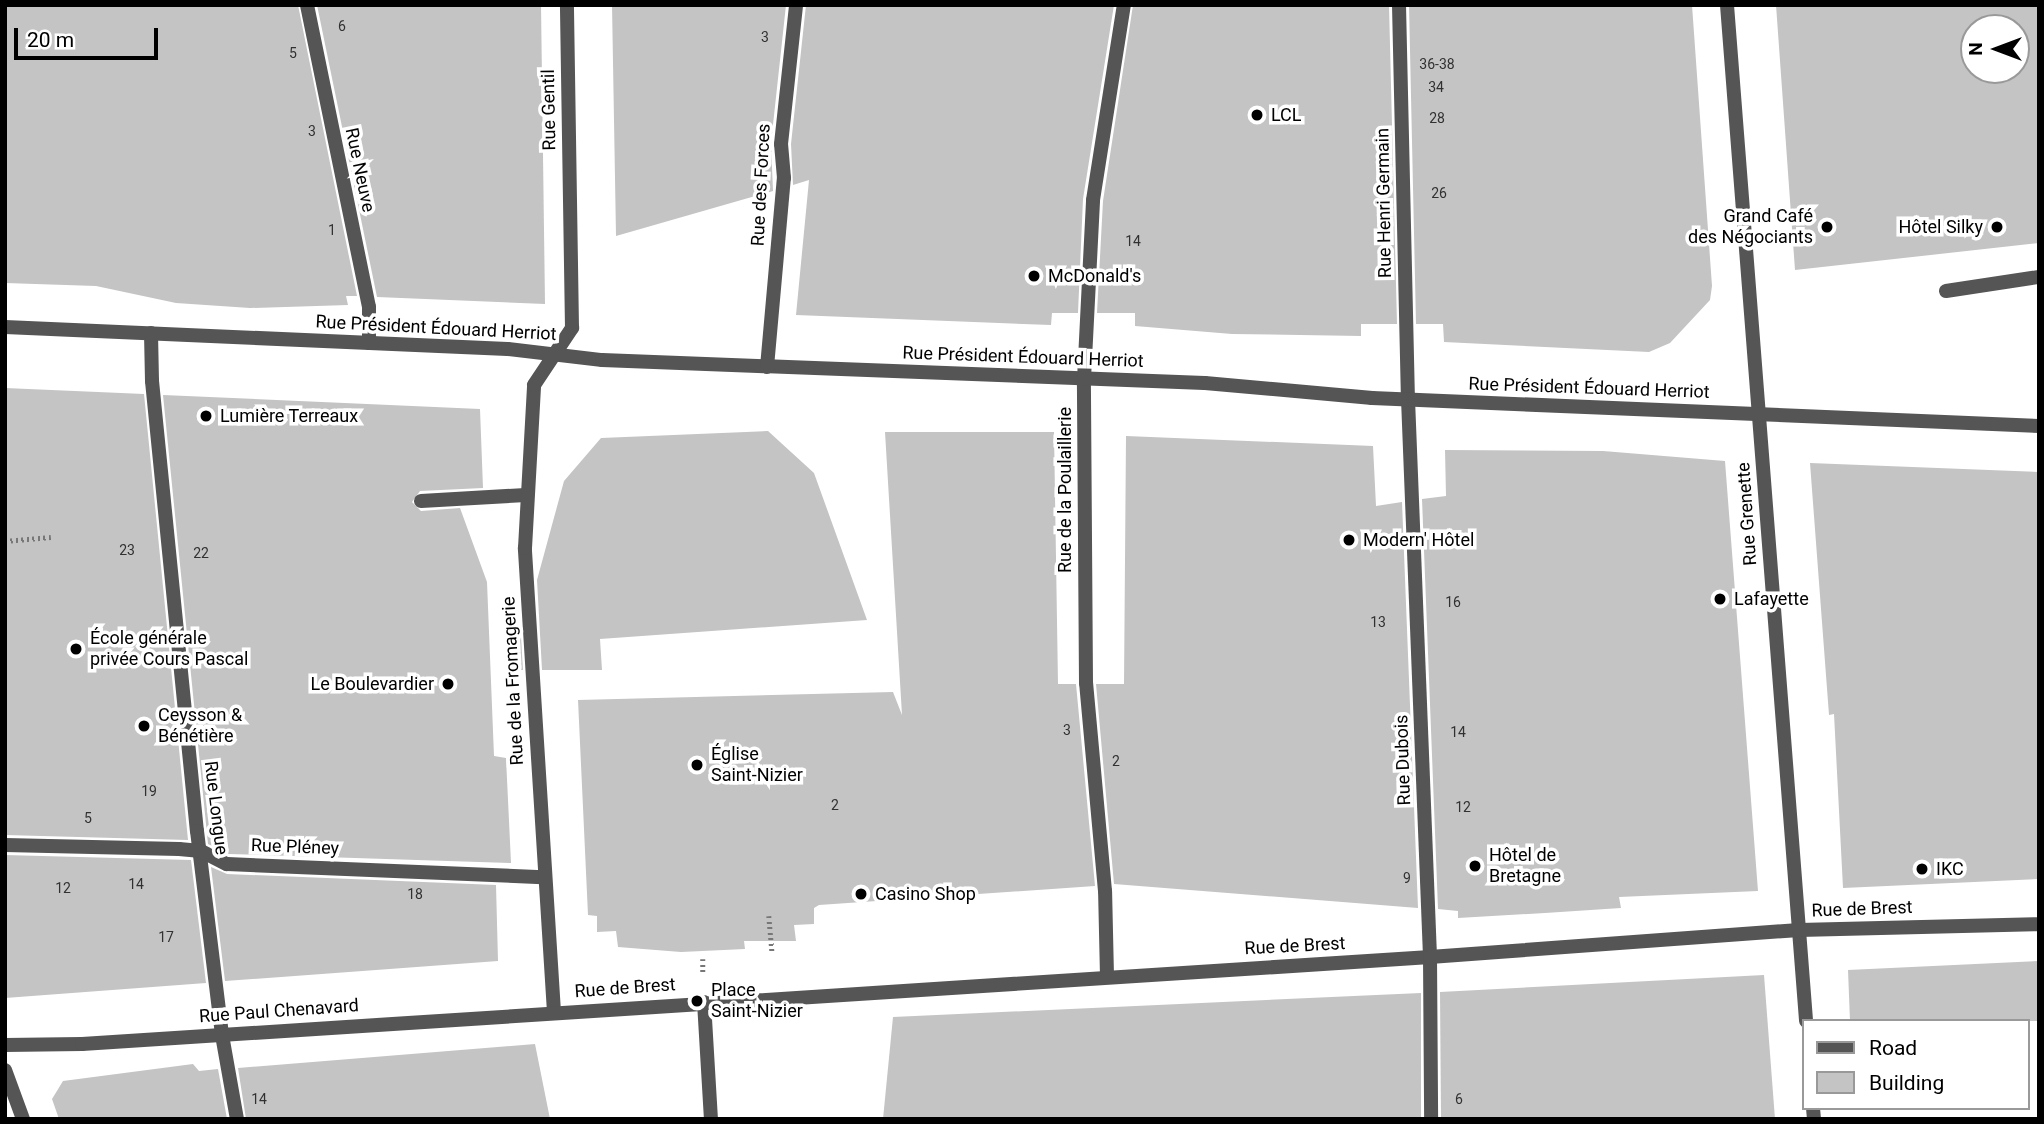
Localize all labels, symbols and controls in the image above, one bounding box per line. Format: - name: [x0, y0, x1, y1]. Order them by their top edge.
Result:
- scale bar: [18, 14, 161, 58]
- north arrow: [1960, 14, 2030, 84]
- house number: 6: [338, 18, 346, 34]
- text: 20 m: [27, 28, 74, 52]
- house number: 3: [761, 29, 769, 45]
- text: N: [1964, 42, 1987, 56]
- house number: 5: [289, 45, 297, 61]
- house number: 36-38: [1419, 56, 1455, 72]
- street label: Rue Gentil: [537, 69, 561, 151]
- house number: 34: [1428, 79, 1444, 95]
- place label: LCL: [1271, 104, 1302, 126]
- marker: LCL: [1249, 107, 1265, 123]
- house number: 28: [1429, 110, 1445, 126]
- house number: 3: [308, 123, 316, 139]
- street label: Rue des Forces: [747, 123, 775, 247]
- street label: Rue Neuve: [341, 126, 379, 214]
- street label: Rue Henri Germain: [1372, 128, 1396, 278]
- house number: 26: [1431, 185, 1447, 201]
- place label: Grand Café des Négociants: [1688, 206, 1813, 248]
- place label: Hôtel Silky: [1899, 216, 1983, 238]
- marker: Grand Café des Négociants: [1819, 219, 1835, 235]
- marker: Hôtel Silky: [1989, 219, 2005, 235]
- house number: 1: [328, 222, 336, 238]
- house number: 14: [1125, 233, 1141, 249]
- place label: McDonald's: [1048, 265, 1141, 287]
- marker: McDonald's: [1026, 268, 1042, 284]
- street label: Rue Président Édouard Herriot: [315, 311, 557, 345]
- street label: Rue Président Édouard Herriot: [902, 342, 1144, 372]
- street label: Rue Président Édouard Herriot: [1468, 373, 1710, 403]
- place label: Lumière Terreaux: [220, 405, 359, 427]
- street label: Rue de la Poulaillerie: [1054, 407, 1076, 573]
- marker: Lumière Terreaux: [198, 408, 214, 424]
- street label: Rue Grenette: [1733, 462, 1761, 566]
- place label: Modern' Hôtel: [1363, 529, 1474, 551]
- marker: Modern' Hôtel: [1341, 532, 1357, 548]
- house number: 23: [119, 542, 135, 558]
- house number: 22: [193, 545, 209, 561]
- place label: Lafayette: [1734, 588, 1809, 610]
- marker: Lafayette: [1712, 591, 1728, 607]
- house number: 16: [1445, 594, 1461, 610]
- street label: Rue de la Fromagerie: [498, 596, 528, 766]
- house number: 13: [1370, 614, 1386, 630]
- place label: École générale privée Cours Pascal: [90, 628, 248, 670]
- marker: École générale privée Cours Pascal: [68, 641, 84, 657]
- place label: Le Boulevardier: [311, 673, 434, 695]
- marker: Le Boulevardier: [440, 676, 456, 692]
- place label: Ceysson & Bénétière: [158, 705, 242, 748]
- street label: Rue Dubois: [1391, 714, 1415, 806]
- marker: Ceysson & Bénétière: [136, 718, 152, 734]
- house number: 3: [1063, 722, 1071, 738]
- house number: 14: [1450, 724, 1466, 740]
- place label: Église Saint-Nizier: [711, 744, 803, 786]
- house number: 2: [1112, 753, 1120, 769]
- marker: Église Saint-Nizier: [689, 757, 705, 773]
- street label: Rue Longue: [200, 760, 232, 856]
- house number: 19: [141, 783, 157, 799]
- house number: 2: [831, 797, 839, 813]
- house number: 12: [1455, 799, 1471, 815]
- house number: 5: [84, 810, 92, 826]
- street label: Rue Pléney: [251, 835, 339, 859]
- place label: Hôtel de Bretagne: [1489, 845, 1561, 888]
- marker: Hôtel de Bretagne: [1467, 858, 1483, 874]
- place label: IKC: [1936, 858, 1964, 880]
- marker: IKC: [1914, 861, 1930, 877]
- house number: 9: [1403, 870, 1411, 886]
- house number: 14: [128, 876, 144, 892]
- house number: 12: [55, 880, 71, 896]
- place label: Casino Shop: [875, 883, 976, 905]
- house number: 18: [407, 886, 423, 902]
- marker: Casino Shop: [853, 886, 869, 902]
- street label: Rue de Brest: [1811, 896, 1913, 922]
- house number: 17: [158, 929, 174, 945]
- street label: Rue de Brest: [1244, 933, 1346, 959]
- street label: Rue de Brest: [574, 974, 676, 1002]
- place label: Place Saint-Nizier: [711, 980, 803, 1023]
- marker: Place Saint-Nizier: [689, 993, 705, 1009]
- street label: Rue Paul Chenavard: [198, 995, 360, 1027]
- legend: [1802, 1019, 2030, 1110]
- text: Road: [1869, 1036, 1917, 1060]
- text: Building: [1869, 1071, 1944, 1095]
- house number: 14: [251, 1091, 267, 1107]
- house number: 6: [1455, 1091, 1463, 1107]

